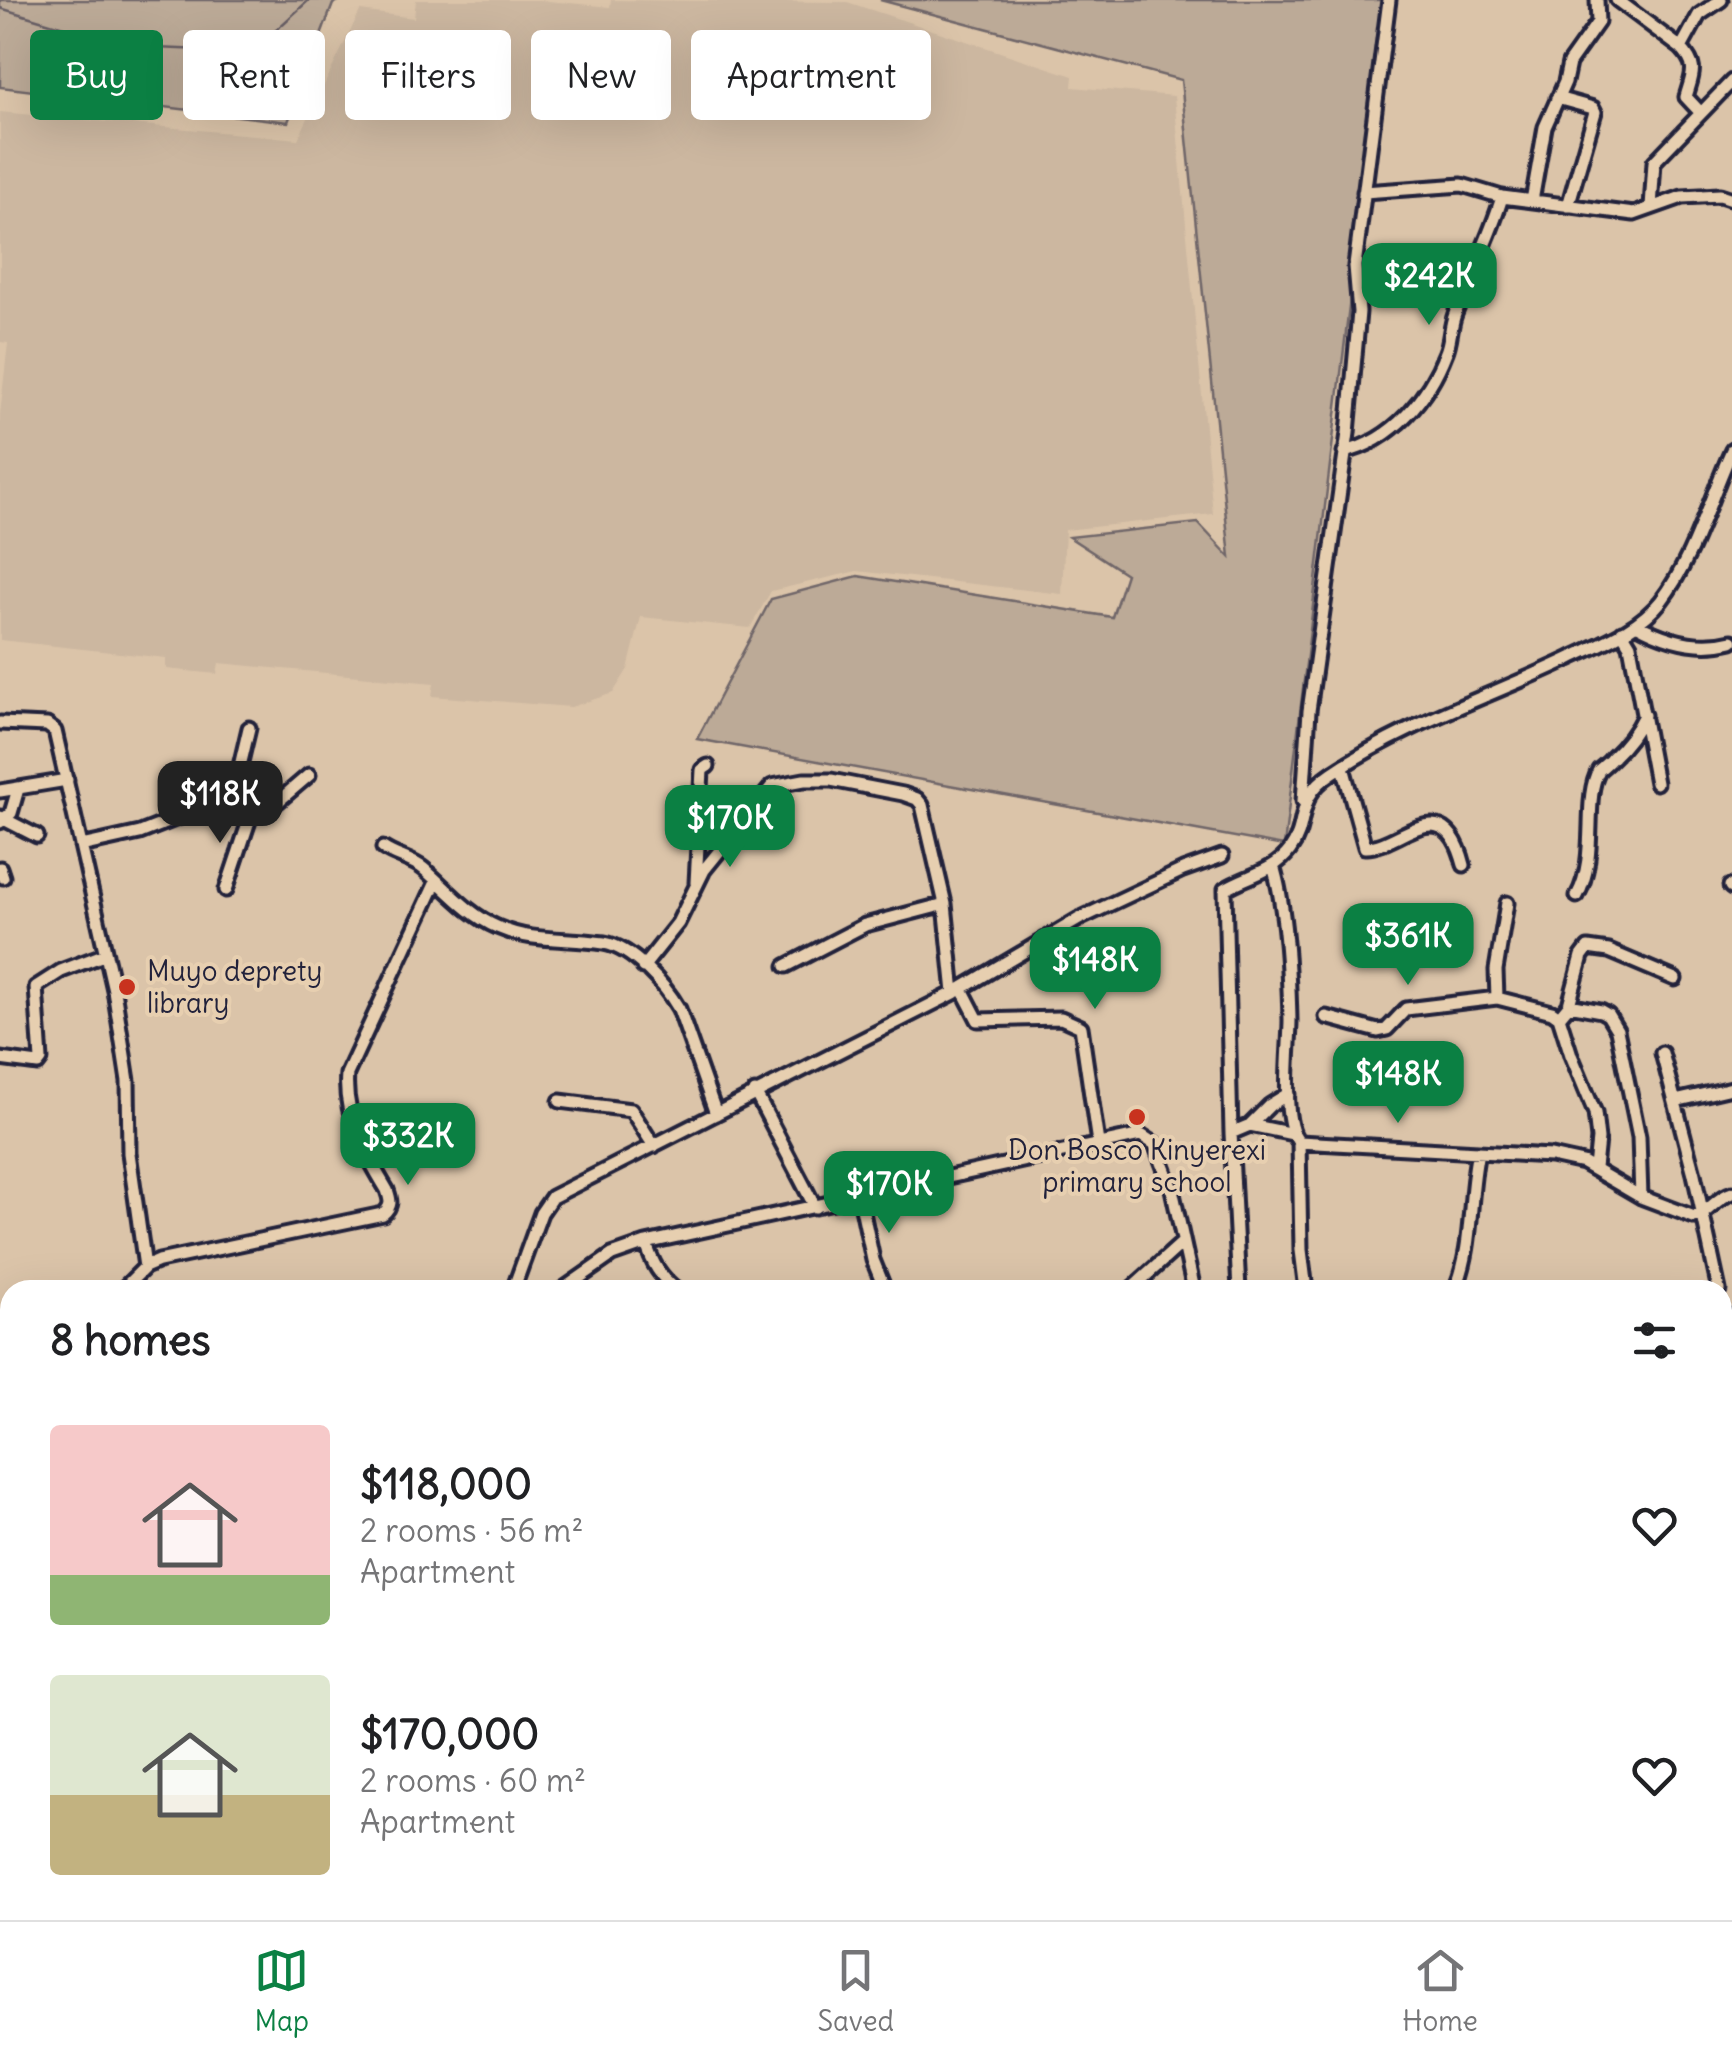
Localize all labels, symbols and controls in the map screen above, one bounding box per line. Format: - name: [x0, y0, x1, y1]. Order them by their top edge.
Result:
- chip: Buy: [30, 30, 163, 120]
- chip: Rent: [183, 30, 325, 120]
- chip: Filters: [345, 30, 511, 120]
- chip: New: [531, 30, 671, 120]
- chip: Apartment: [691, 30, 931, 120]
- pin: $242K: [1359, 243, 1499, 328]
- text: $242K: [1384, 255, 1474, 296]
- pin: $118K: [150, 761, 290, 846]
- text: $118K: [180, 773, 260, 814]
- pin: $170K: [660, 785, 800, 870]
- text: $170K: [687, 797, 773, 838]
- pin: $361K: [1338, 903, 1478, 988]
- text: $361K: [1365, 915, 1451, 956]
- pin: $148K: [1025, 927, 1165, 1012]
- text: $148K: [1052, 939, 1138, 980]
- place label: Muyo deprety library: [147, 953, 322, 1021]
- marker: Muyo deprety library: [116, 976, 138, 998]
- pin: $148K: [1328, 1041, 1468, 1126]
- text: $148K: [1355, 1053, 1441, 1094]
- pin: $332K: [338, 1103, 478, 1188]
- marker: Don Bosco Kinyerexi primary school: [1126, 1106, 1148, 1128]
- text: $332K: [362, 1115, 454, 1156]
- place label: Don Bosco Kinyerexi primary school: [1008, 1132, 1266, 1200]
- pin: $170K: [819, 1151, 959, 1236]
- text: $170K: [846, 1163, 932, 1204]
- icon: filters: [1627, 1313, 1682, 1368]
- text: 8 homes: [50, 1314, 211, 1366]
- text: $118,000: [360, 1458, 532, 1510]
- icon: home: [130, 1465, 250, 1585]
- icon: heart: [1627, 1498, 1682, 1553]
- text: 2 rooms · 56 m²: [360, 1510, 583, 1551]
- text: Apartment: [360, 1551, 515, 1592]
- text: $170,000: [360, 1708, 539, 1760]
- icon: home: [130, 1715, 250, 1835]
- icon: heart: [1627, 1748, 1682, 1803]
- text: 2 rooms · 60 m²: [360, 1760, 586, 1801]
- text: Apartment: [360, 1801, 515, 1842]
- tab: Map: [254, 1943, 309, 2039]
- tab: Saved: [817, 1943, 894, 2039]
- tab: Home: [1402, 1943, 1478, 2039]

